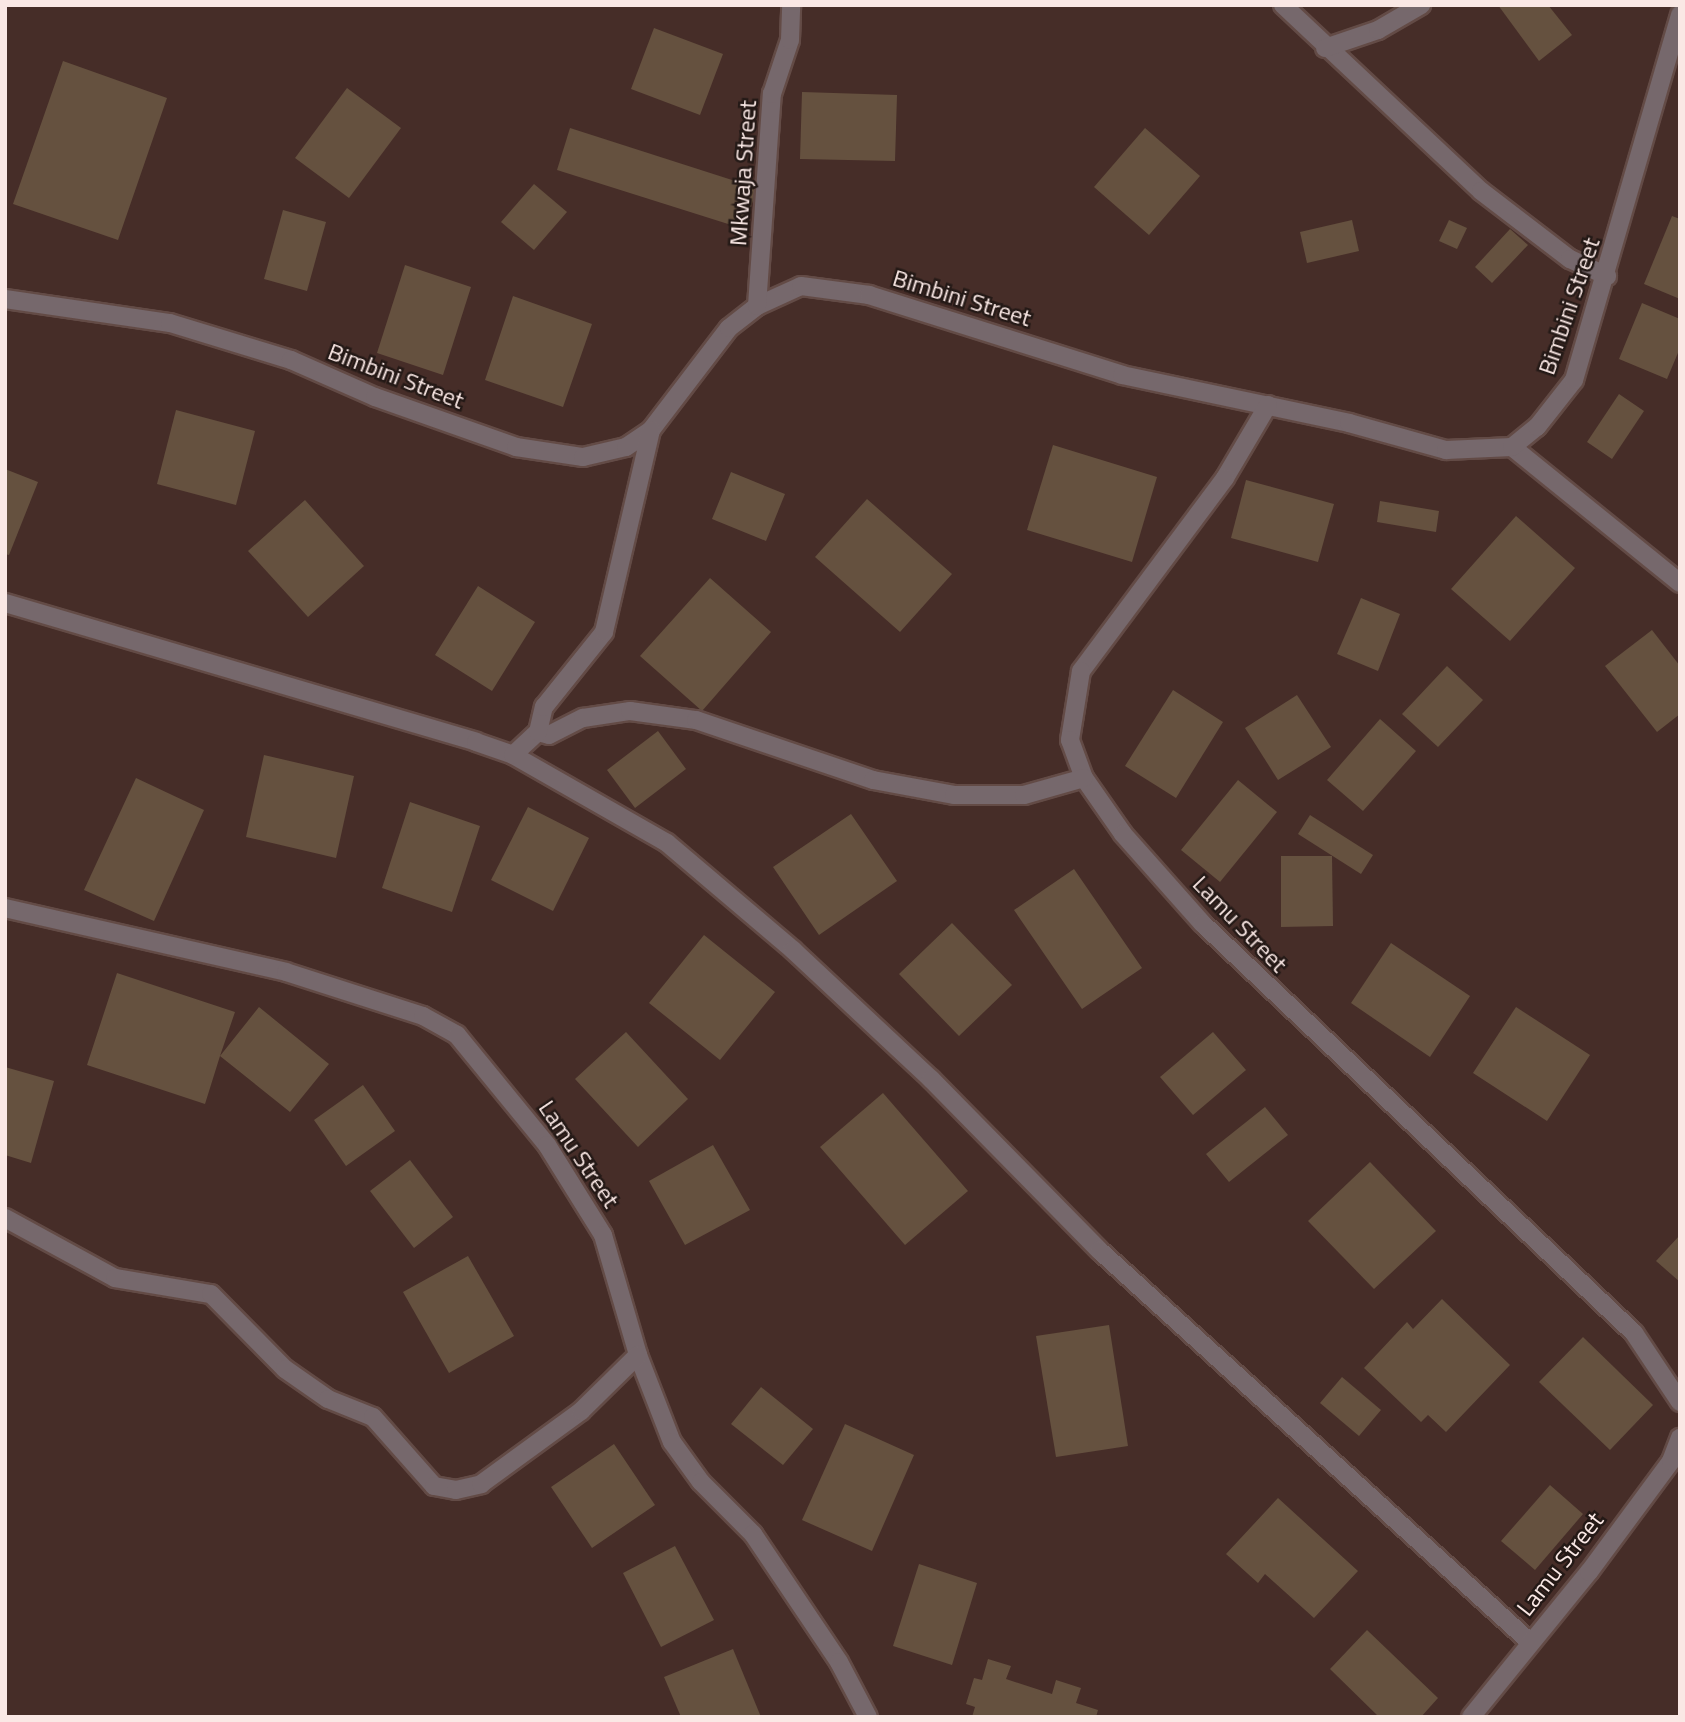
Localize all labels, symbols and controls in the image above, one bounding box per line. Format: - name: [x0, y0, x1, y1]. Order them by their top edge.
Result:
- street label: Mkwaja Street: [724, 99, 762, 247]
- street label: Bimbini Street: [1532, 234, 1606, 378]
- street label: Bimbini Street: [889, 263, 1035, 333]
- street label: Bimbini Street: [324, 337, 468, 415]
- street label: Lamu Street: [1187, 870, 1293, 978]
- street label: Lamu Street: [533, 1095, 625, 1213]
- street label: Lamu Street: [1511, 1506, 1609, 1622]

